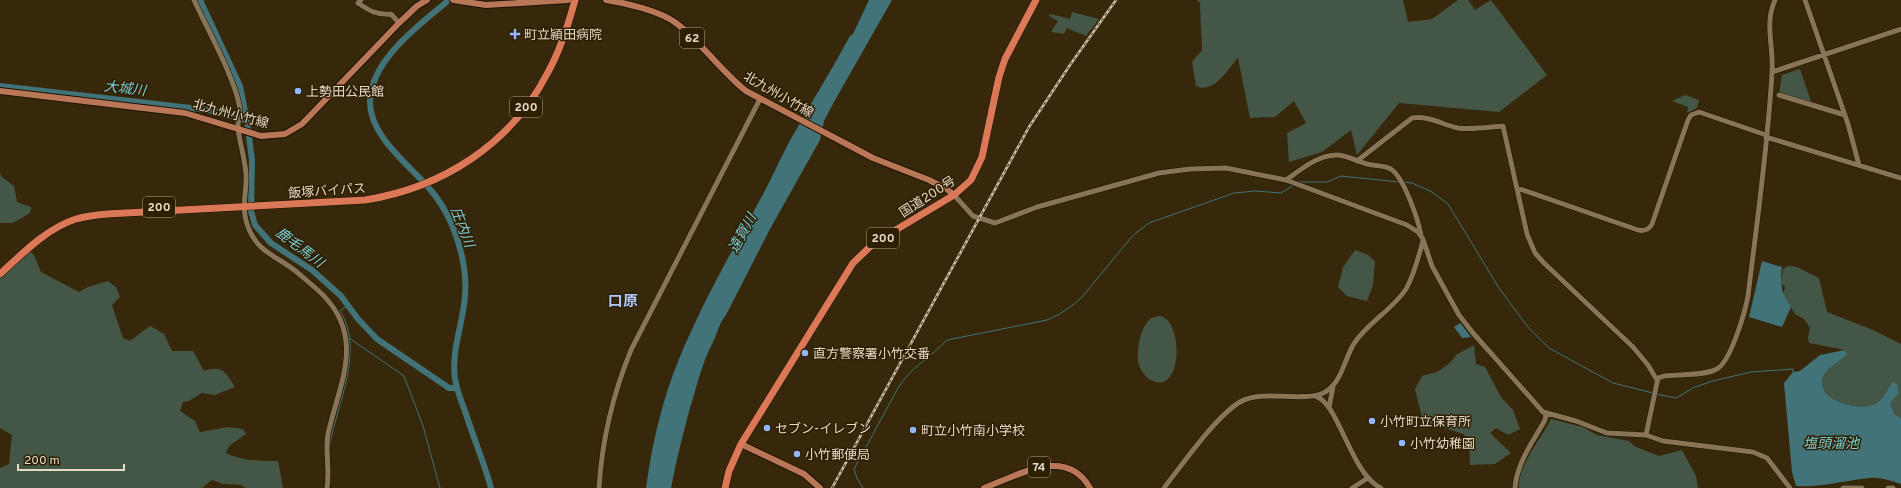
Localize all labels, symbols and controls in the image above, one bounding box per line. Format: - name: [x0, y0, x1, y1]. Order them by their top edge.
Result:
- marker: 町立頴田病院: [509, 28, 521, 40]
- place label: 町立頴田病院: [524, 28, 602, 44]
- road number: 62: [680, 28, 704, 48]
- street label: 北九州小竹線: [740, 68, 816, 122]
- water label: 大城川: [103, 78, 149, 101]
- place label: 上勢田公民館: [306, 85, 384, 101]
- marker: 上勢田公民館: [293, 86, 303, 96]
- street label: 北九州小竹線: [191, 96, 270, 133]
- road number: 200: [510, 97, 542, 117]
- street label: 国道200号: [897, 174, 959, 222]
- street label: 飯塚バイパス: [288, 181, 366, 203]
- road number: 200: [143, 197, 175, 217]
- water label: 庄内川: [446, 205, 478, 252]
- water label: 遠賀川: [726, 209, 762, 256]
- water label: 鹿毛馬川: [272, 225, 328, 273]
- road number: 200: [867, 228, 899, 248]
- district label: 口原: [608, 293, 638, 312]
- place label: 直方警察署小竹交番: [813, 346, 930, 363]
- marker: 直方警察署小竹交番: [800, 348, 810, 358]
- place label: 小竹町立保育所: [1380, 415, 1471, 431]
- marker: 小竹町立保育所: [1367, 416, 1377, 426]
- place label: セブン-イレブン: [775, 421, 871, 438]
- marker: セブン-イレブン: [762, 423, 772, 433]
- place label: 町立小竹南小学校: [921, 423, 1025, 440]
- marker: 町立小竹南小学校: [908, 425, 918, 435]
- water label: 塩頭溜池: [1803, 436, 1861, 453]
- place label: 小竹幼稚園: [1410, 437, 1475, 453]
- marker: 小竹幼稚園: [1397, 438, 1407, 448]
- scale bar: [18, 446, 124, 472]
- place label: 小竹郵便局: [805, 448, 870, 464]
- marker: 小竹郵便局: [792, 449, 802, 459]
- text: 200 m: [24, 453, 60, 469]
- road number: 74: [1028, 457, 1050, 477]

